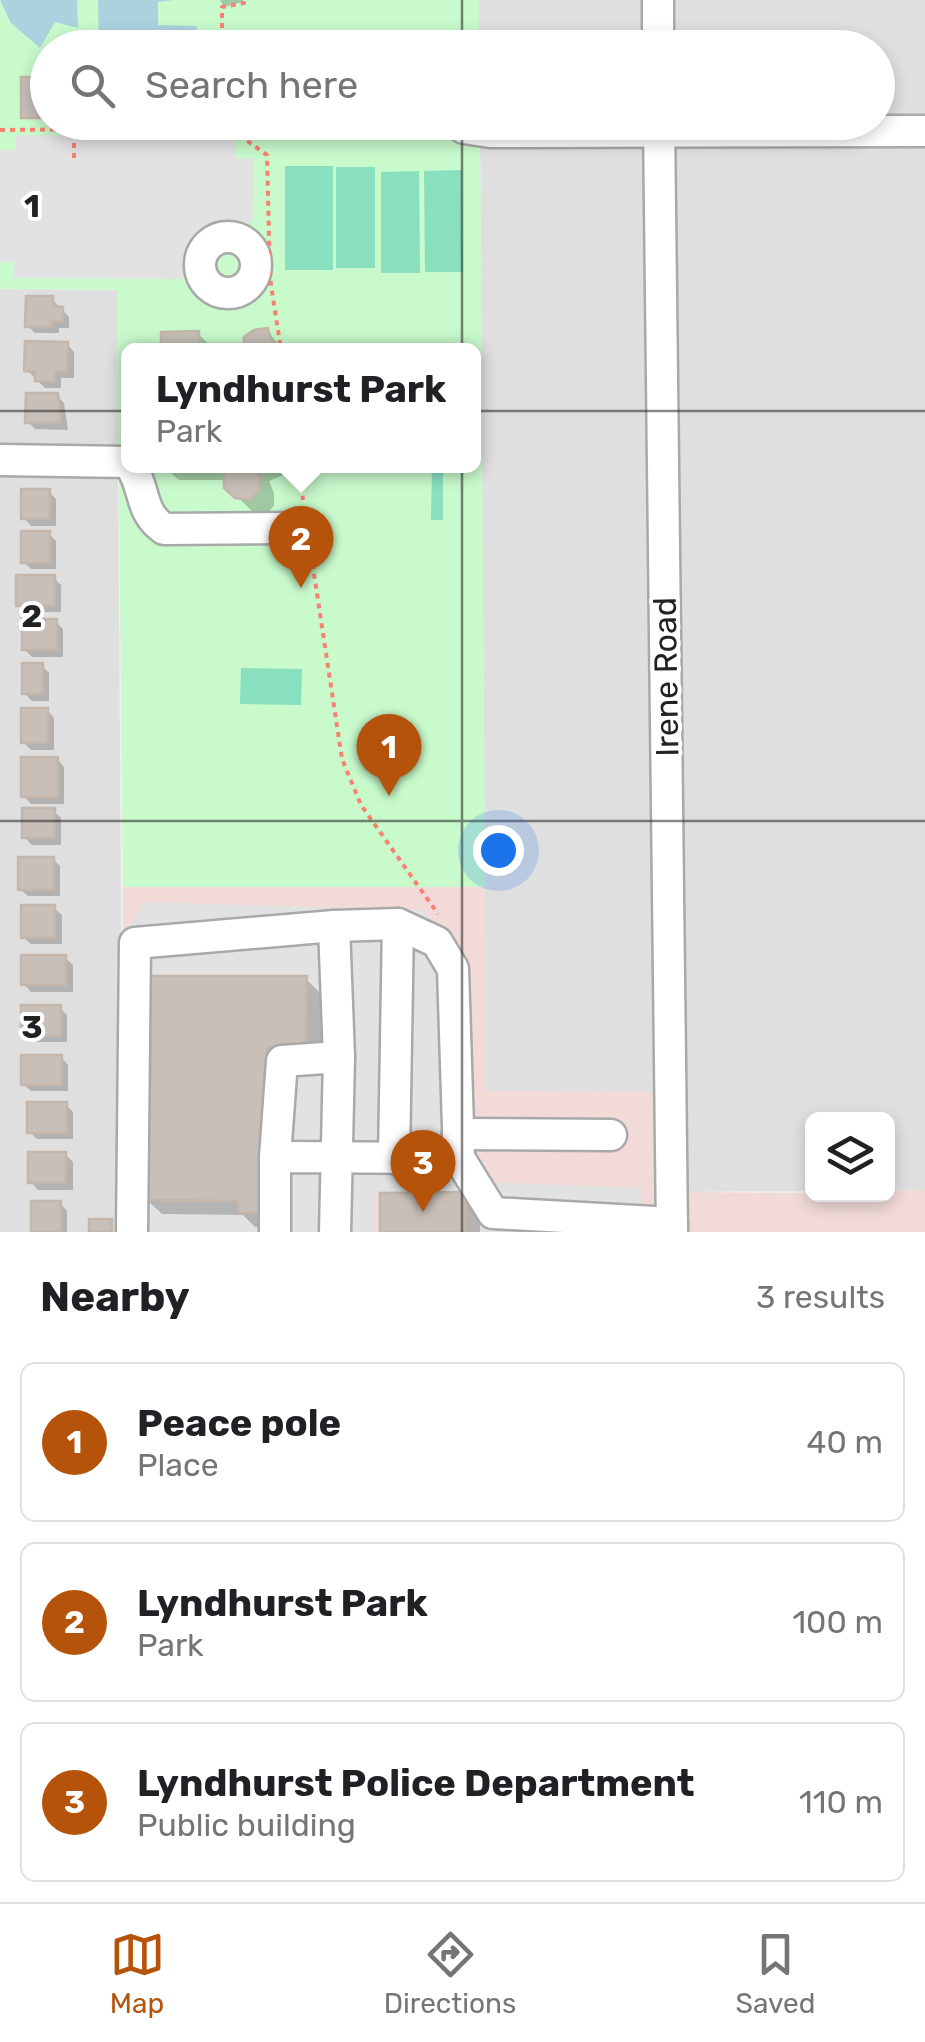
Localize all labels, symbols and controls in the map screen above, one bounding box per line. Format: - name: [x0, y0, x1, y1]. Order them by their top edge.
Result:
- search box: [30, 30, 895, 140]
- icon: search: [65, 58, 120, 113]
- text: Search here: [145, 62, 358, 108]
- text: 1: [24, 187, 40, 225]
- popup: [121, 343, 481, 473]
- text: Lyndhurst Park: [156, 366, 446, 412]
- text: Park: [156, 412, 222, 450]
- pin: 2: [268, 506, 334, 588]
- text: 2: [22, 597, 42, 635]
- street label: Irene Road: [646, 597, 686, 757]
- pin: 1: [356, 714, 422, 796]
- your location: [473, 825, 524, 876]
- text: 3: [21, 1008, 43, 1046]
- map controls: [805, 1112, 895, 1202]
- button: layers: [805, 1112, 895, 1202]
- pin: 3: [390, 1130, 456, 1212]
- text: Nearby: [40, 1272, 190, 1322]
- text: 3 results: [756, 1278, 885, 1316]
- text: Peace pole: [137, 1400, 341, 1446]
- text: 1: [67, 1423, 82, 1461]
- text: 40 m: [807, 1423, 883, 1461]
- text: Place: [137, 1446, 219, 1484]
- text: Lyndhurst Park: [137, 1580, 428, 1626]
- text: 2: [64, 1603, 85, 1641]
- text: 100 m: [792, 1603, 883, 1641]
- text: Park: [137, 1626, 204, 1664]
- text: Lyndhurst Police Department: [137, 1760, 695, 1806]
- text: 3: [64, 1783, 85, 1821]
- text: 110 m: [799, 1783, 883, 1821]
- text: Public building: [137, 1806, 356, 1844]
- tab: Map: [110, 1927, 165, 2020]
- tab: Directions: [384, 1927, 516, 2020]
- tab: Saved: [735, 1927, 815, 2020]

